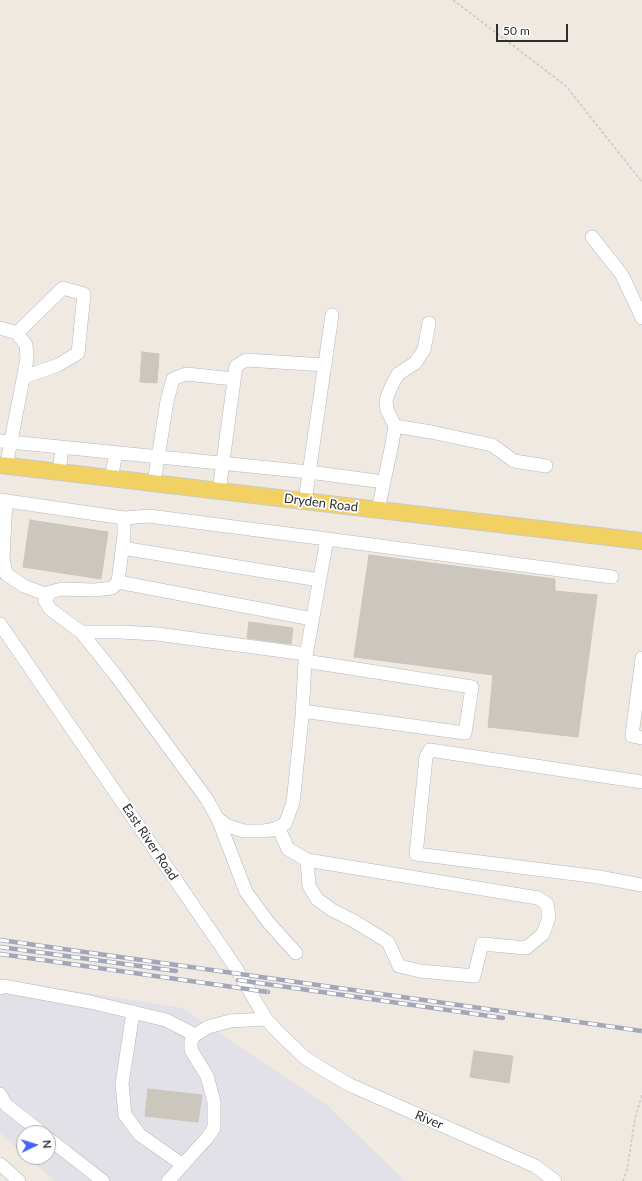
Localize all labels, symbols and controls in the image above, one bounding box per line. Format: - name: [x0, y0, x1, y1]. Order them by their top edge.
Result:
- scale bar: [498, 16, 570, 42]
- text: 50 m: [503, 23, 530, 38]
- street label: Dryden Road: [283, 491, 359, 515]
- street label: East River Road: [119, 801, 181, 883]
- street label: River: [412, 1107, 446, 1133]
- north arrow: [16, 1125, 56, 1165]
- text: N: [41, 1140, 54, 1149]

